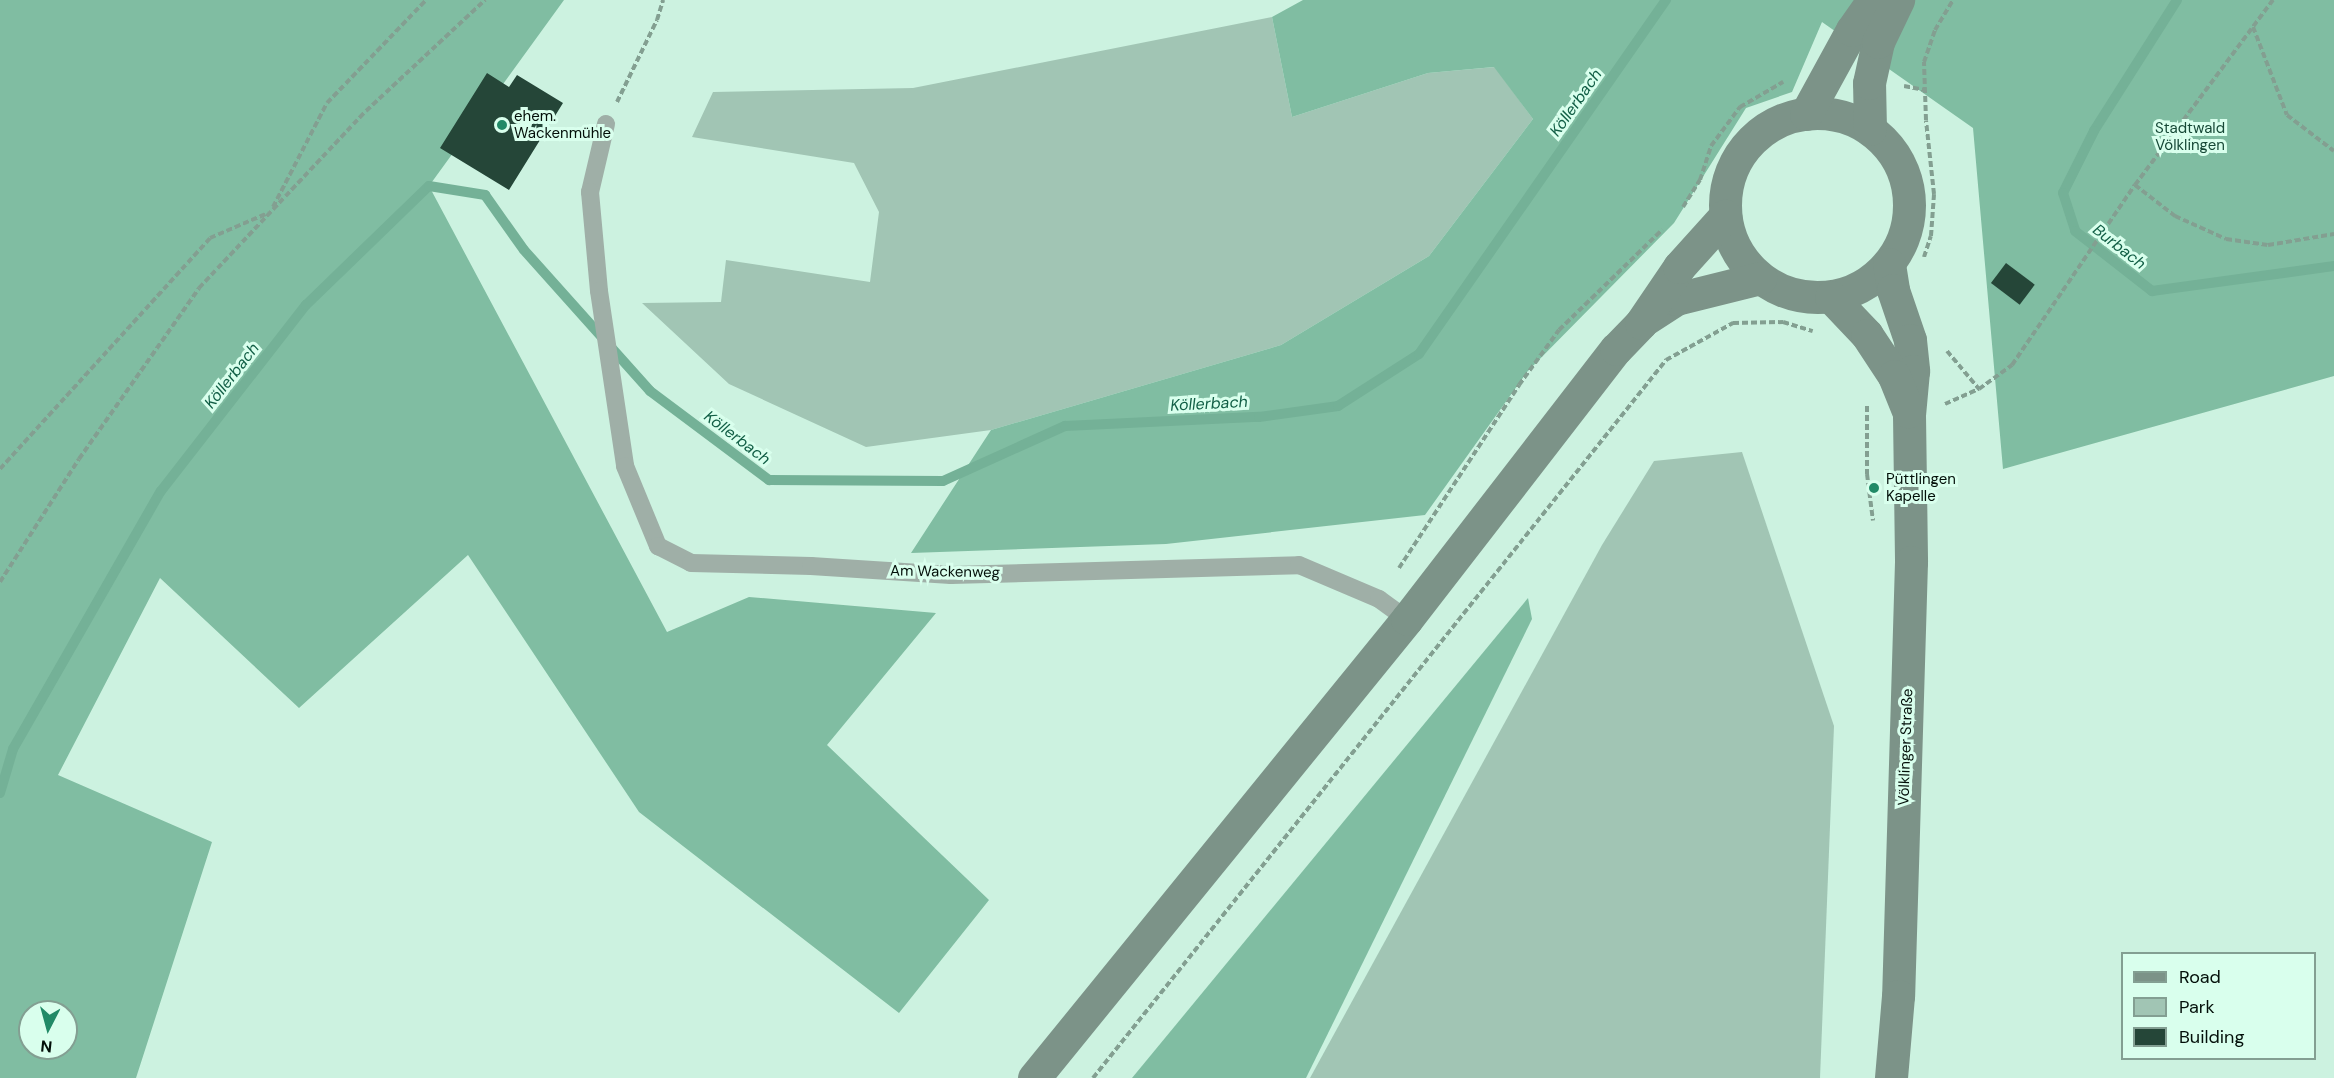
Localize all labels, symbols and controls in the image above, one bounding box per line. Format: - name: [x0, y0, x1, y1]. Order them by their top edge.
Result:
- water label: Köllerbach: [1546, 66, 1606, 140]
- place label: ehem. Wackenmühle: [514, 107, 611, 142]
- marker: ehem. Wackenmühle: [495, 118, 509, 132]
- park label: Stadtwald Völklingen: [2155, 119, 2225, 154]
- water label: Burbach: [2089, 220, 2149, 274]
- water label: Köllerbach: [201, 339, 263, 413]
- water label: Köllerbach: [1170, 392, 1248, 416]
- water label: Köllerbach: [700, 407, 774, 469]
- place label: Püttlingen Kapelle: [1886, 470, 1956, 505]
- marker: Püttlingen Kapelle: [1867, 481, 1881, 495]
- street label: Am Wackenweg: [890, 562, 1000, 582]
- street label: Völklinger Straße: [1895, 688, 1917, 806]
- legend: [2121, 952, 2316, 1060]
- text: Road: [2179, 965, 2221, 989]
- text: Park: [2179, 995, 2215, 1019]
- north arrow: [18, 1000, 78, 1060]
- text: Building: [2179, 1025, 2244, 1049]
- text: N: [39, 1035, 53, 1057]

